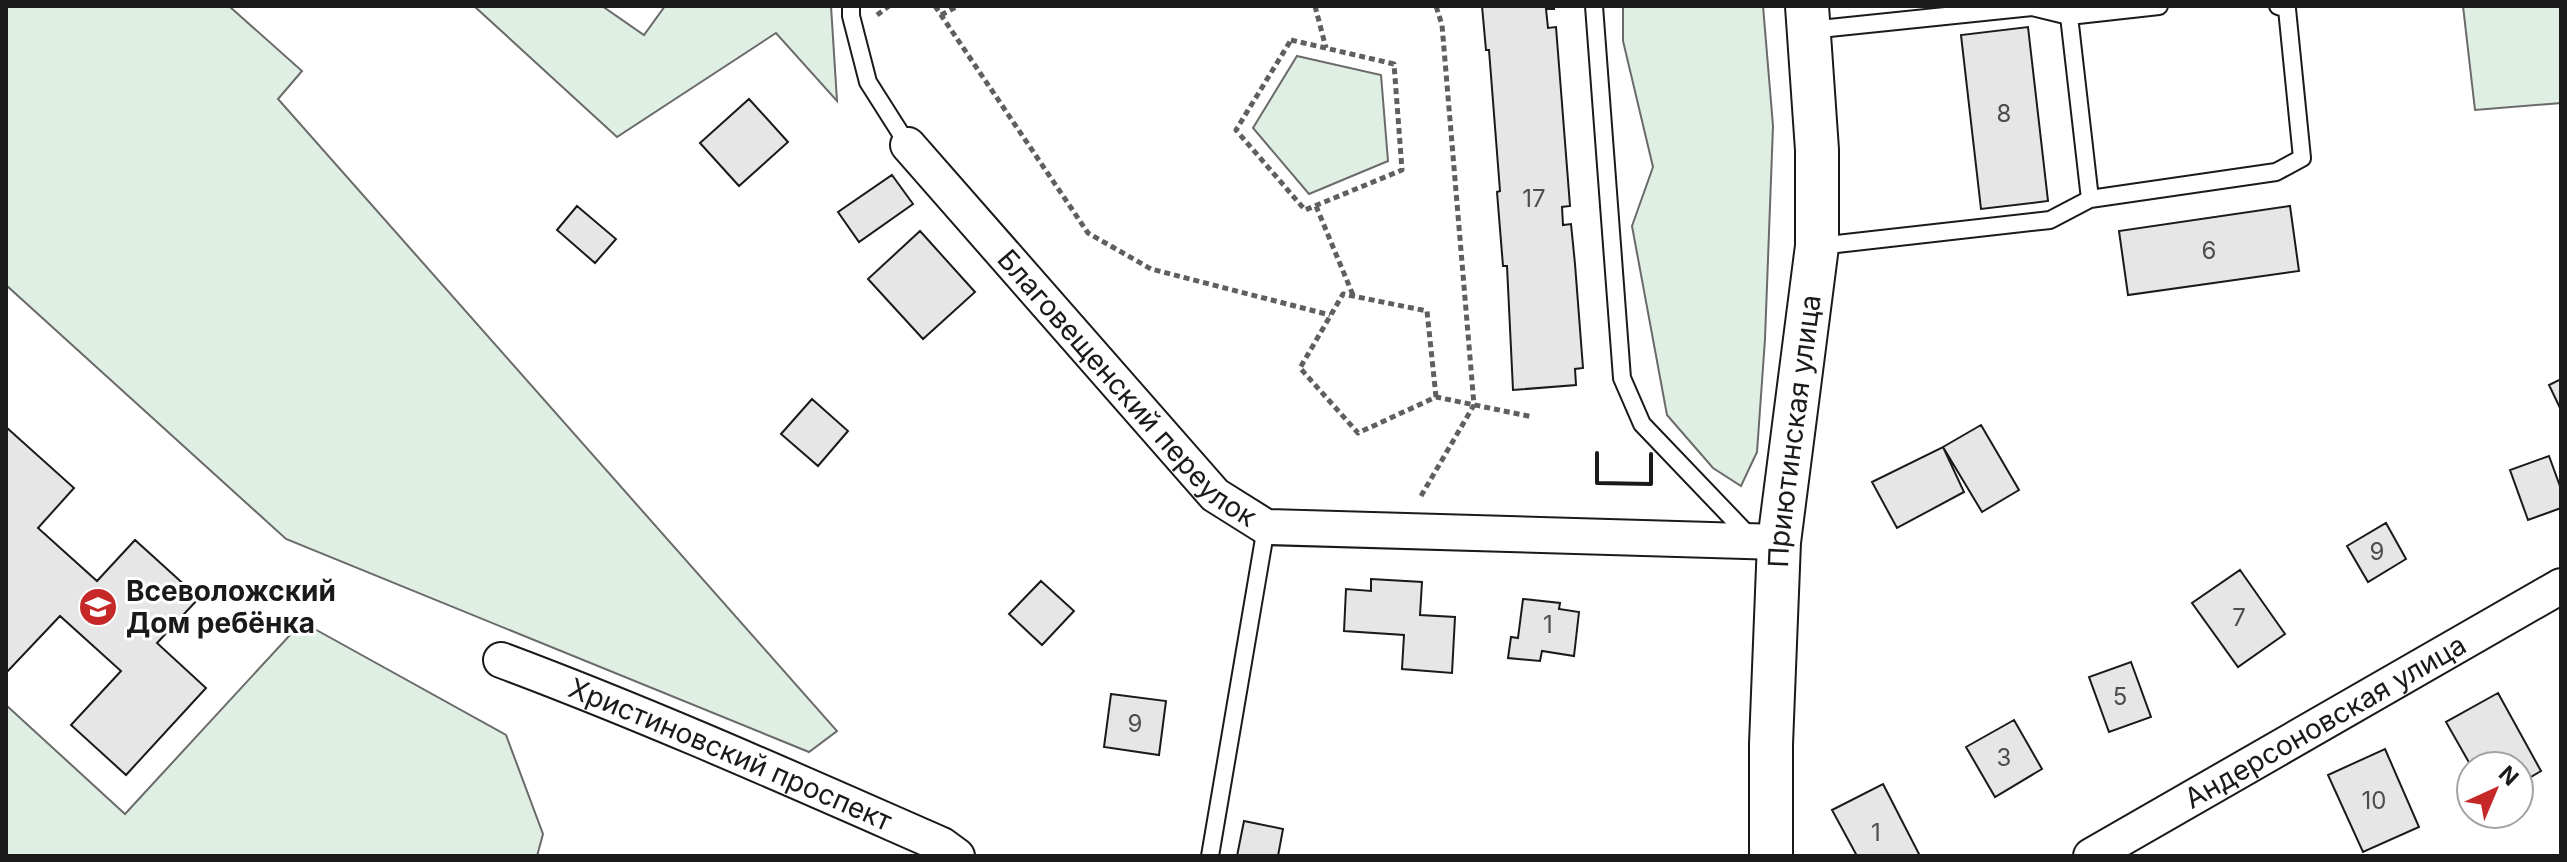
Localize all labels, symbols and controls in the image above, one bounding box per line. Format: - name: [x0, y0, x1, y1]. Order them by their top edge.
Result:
- house number: 8: [1997, 99, 2011, 128]
- house number: 17: [1522, 184, 1546, 213]
- house number: 6: [2202, 236, 2216, 265]
- street label: Благовещенский переулок: [990, 242, 1263, 534]
- street label: Приютинская улица: [1761, 293, 1828, 568]
- house number: 9: [2370, 537, 2384, 566]
- place label: Всеволожский Дом ребёнка: [126, 574, 336, 640]
- school or university icon: Всеволожский Дом ребёнка: [77, 586, 119, 628]
- house number: 7: [2232, 603, 2246, 632]
- house number: 1: [1543, 610, 1553, 639]
- street label: Андерсоновская улица: [2178, 627, 2472, 816]
- street label: Христиновский проспект: [564, 671, 897, 838]
- house number: 5: [2113, 682, 2127, 711]
- house number: 9: [1128, 709, 1142, 738]
- house number: 3: [1997, 743, 2011, 772]
- north arrow: [2455, 750, 2535, 830]
- text: N: [2494, 760, 2524, 791]
- house number: 10: [2362, 786, 2386, 815]
- house number: 1: [1871, 818, 1881, 847]

